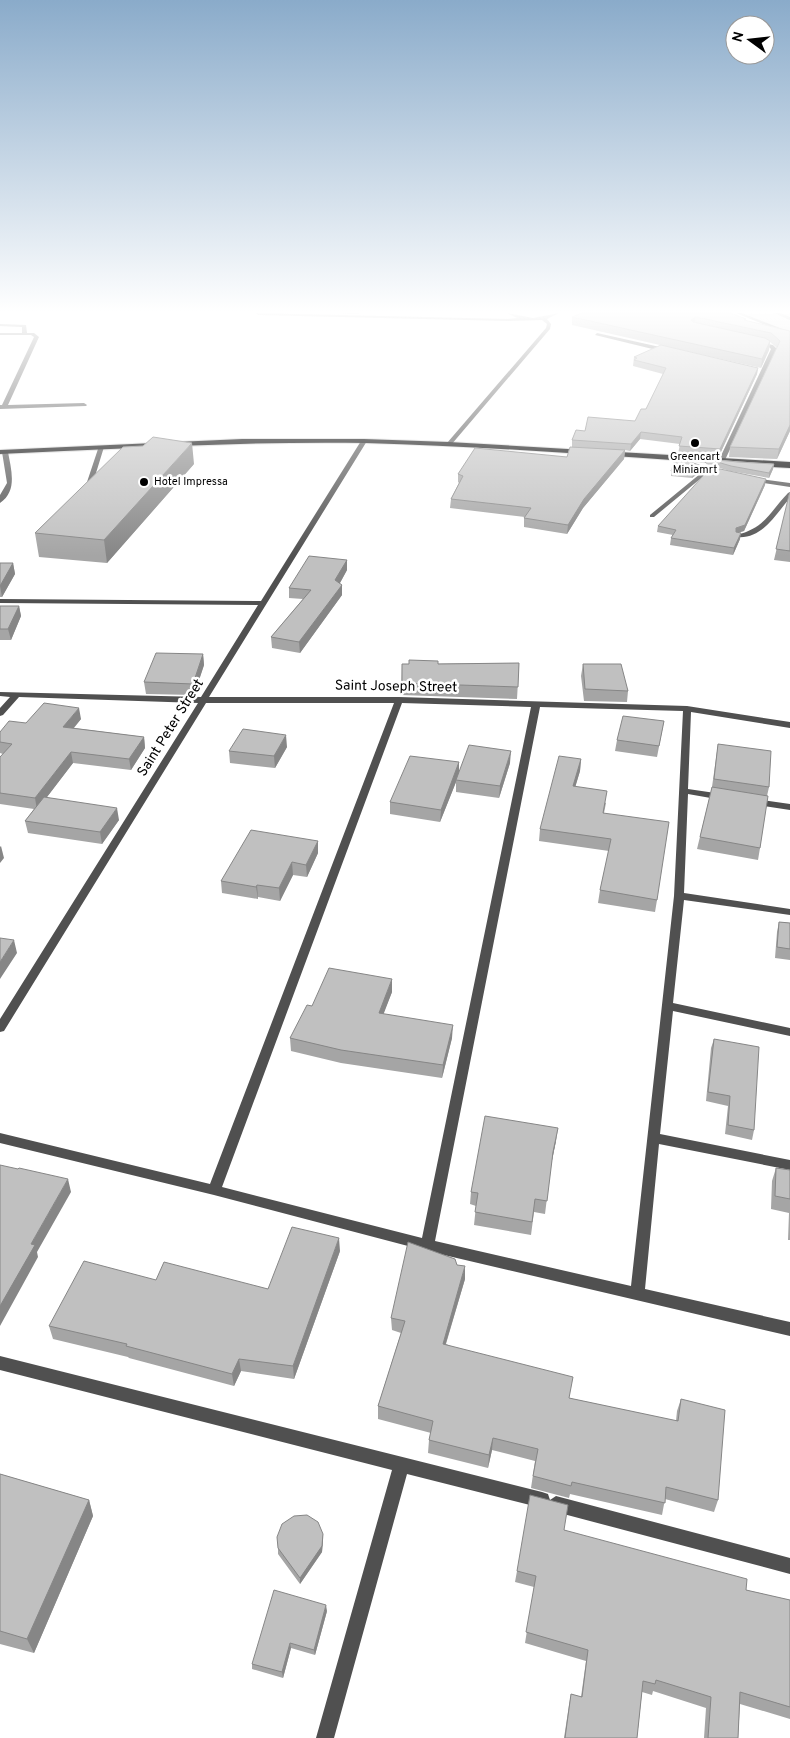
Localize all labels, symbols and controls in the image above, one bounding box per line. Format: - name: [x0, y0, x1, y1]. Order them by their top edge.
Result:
- north arrow: [725, 15, 775, 65]
- text: N: [729, 30, 748, 44]
- marker: Greencart Miniamrt: [689, 437, 701, 449]
- place label: Greencart Miniamrt: [670, 450, 720, 477]
- place label: Hotel Impressa: [154, 475, 228, 489]
- marker: Hotel Impressa: [138, 476, 150, 488]
- street label: Saint Peter Street: [134, 676, 208, 780]
- street label: Saint Joseph Street: [335, 677, 457, 697]

